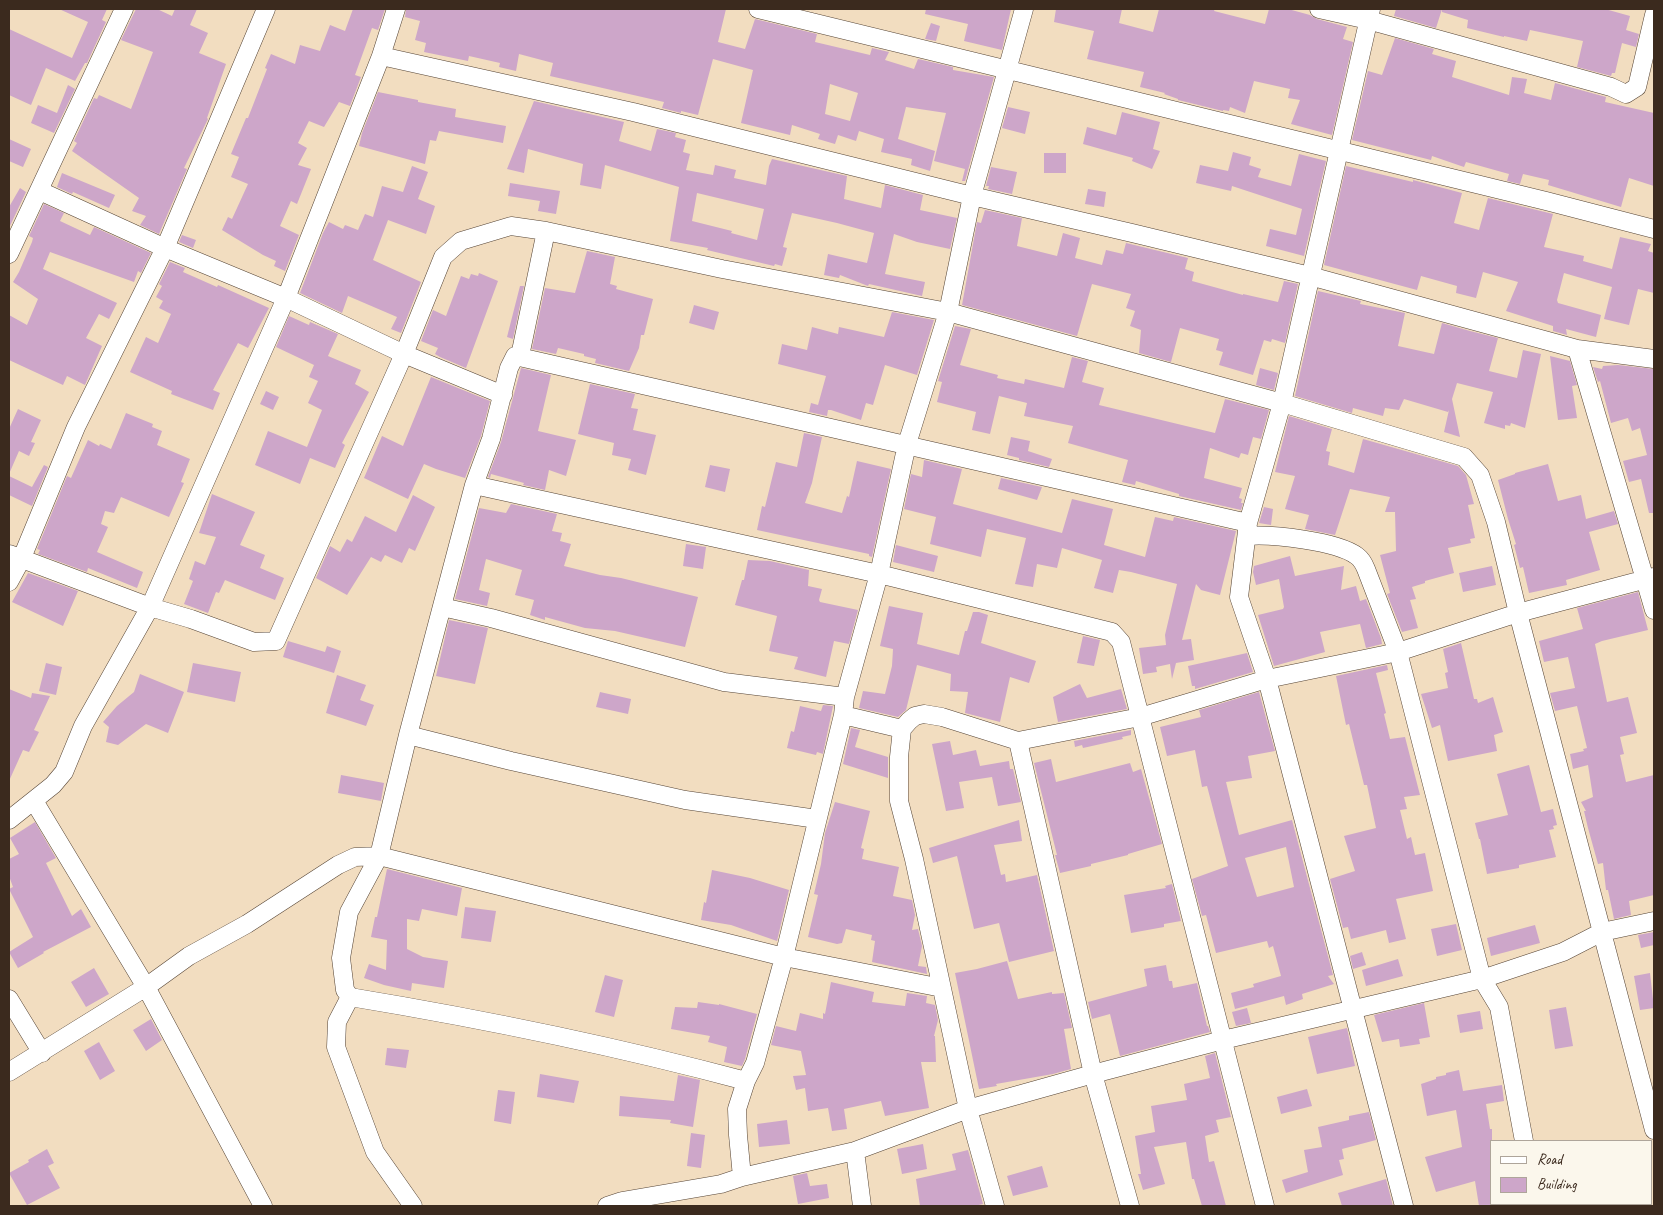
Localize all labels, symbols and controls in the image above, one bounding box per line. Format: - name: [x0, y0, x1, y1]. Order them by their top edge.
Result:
- legend: [1490, 1140, 1653, 1205]
- text: Road: [1537, 1150, 1562, 1169]
- text: Building: [1537, 1175, 1576, 1194]

